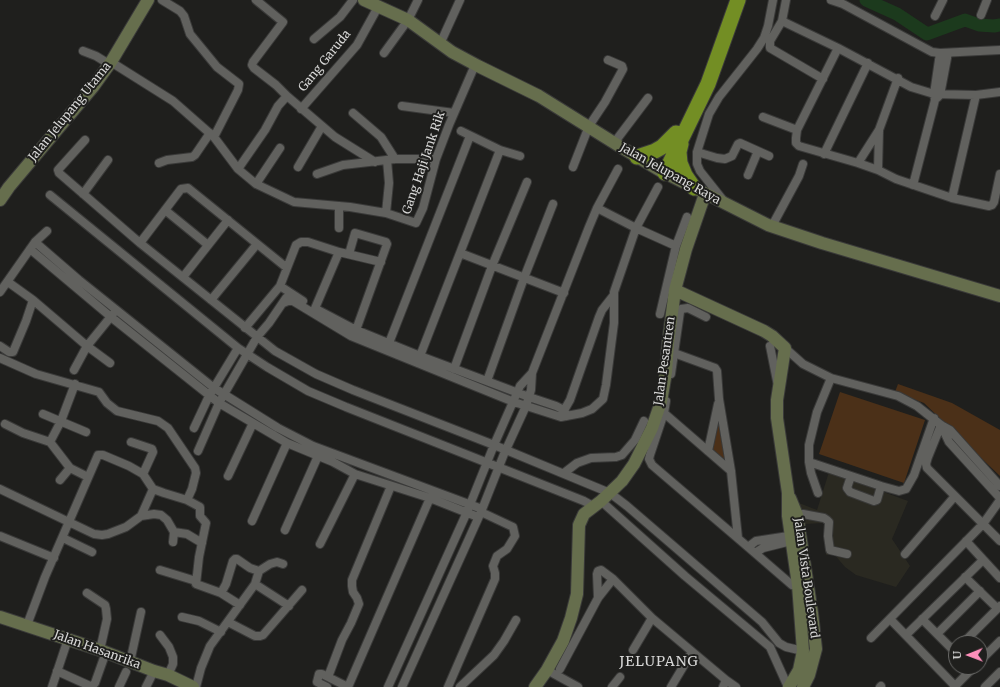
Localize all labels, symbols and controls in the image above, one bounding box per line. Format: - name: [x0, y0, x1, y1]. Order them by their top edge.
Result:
- street label: Gang Garuda: [296, 27, 354, 95]
- street label: Jalan Jelupang Utama: [26, 60, 114, 164]
- street label: Gang Haji Jank Rik: [400, 110, 448, 216]
- street label: Jalan Jelupang Raya: [617, 140, 723, 208]
- street label: Jalan Pesantren: [652, 316, 678, 406]
- street label: Jalan Vista Boulevard: [790, 517, 822, 639]
- street label: Jalan Hasanrika: [52, 628, 142, 672]
- north arrow: [948, 635, 988, 675]
- text: U: [950, 651, 964, 659]
- district label: JELUPANG: [619, 654, 699, 670]

